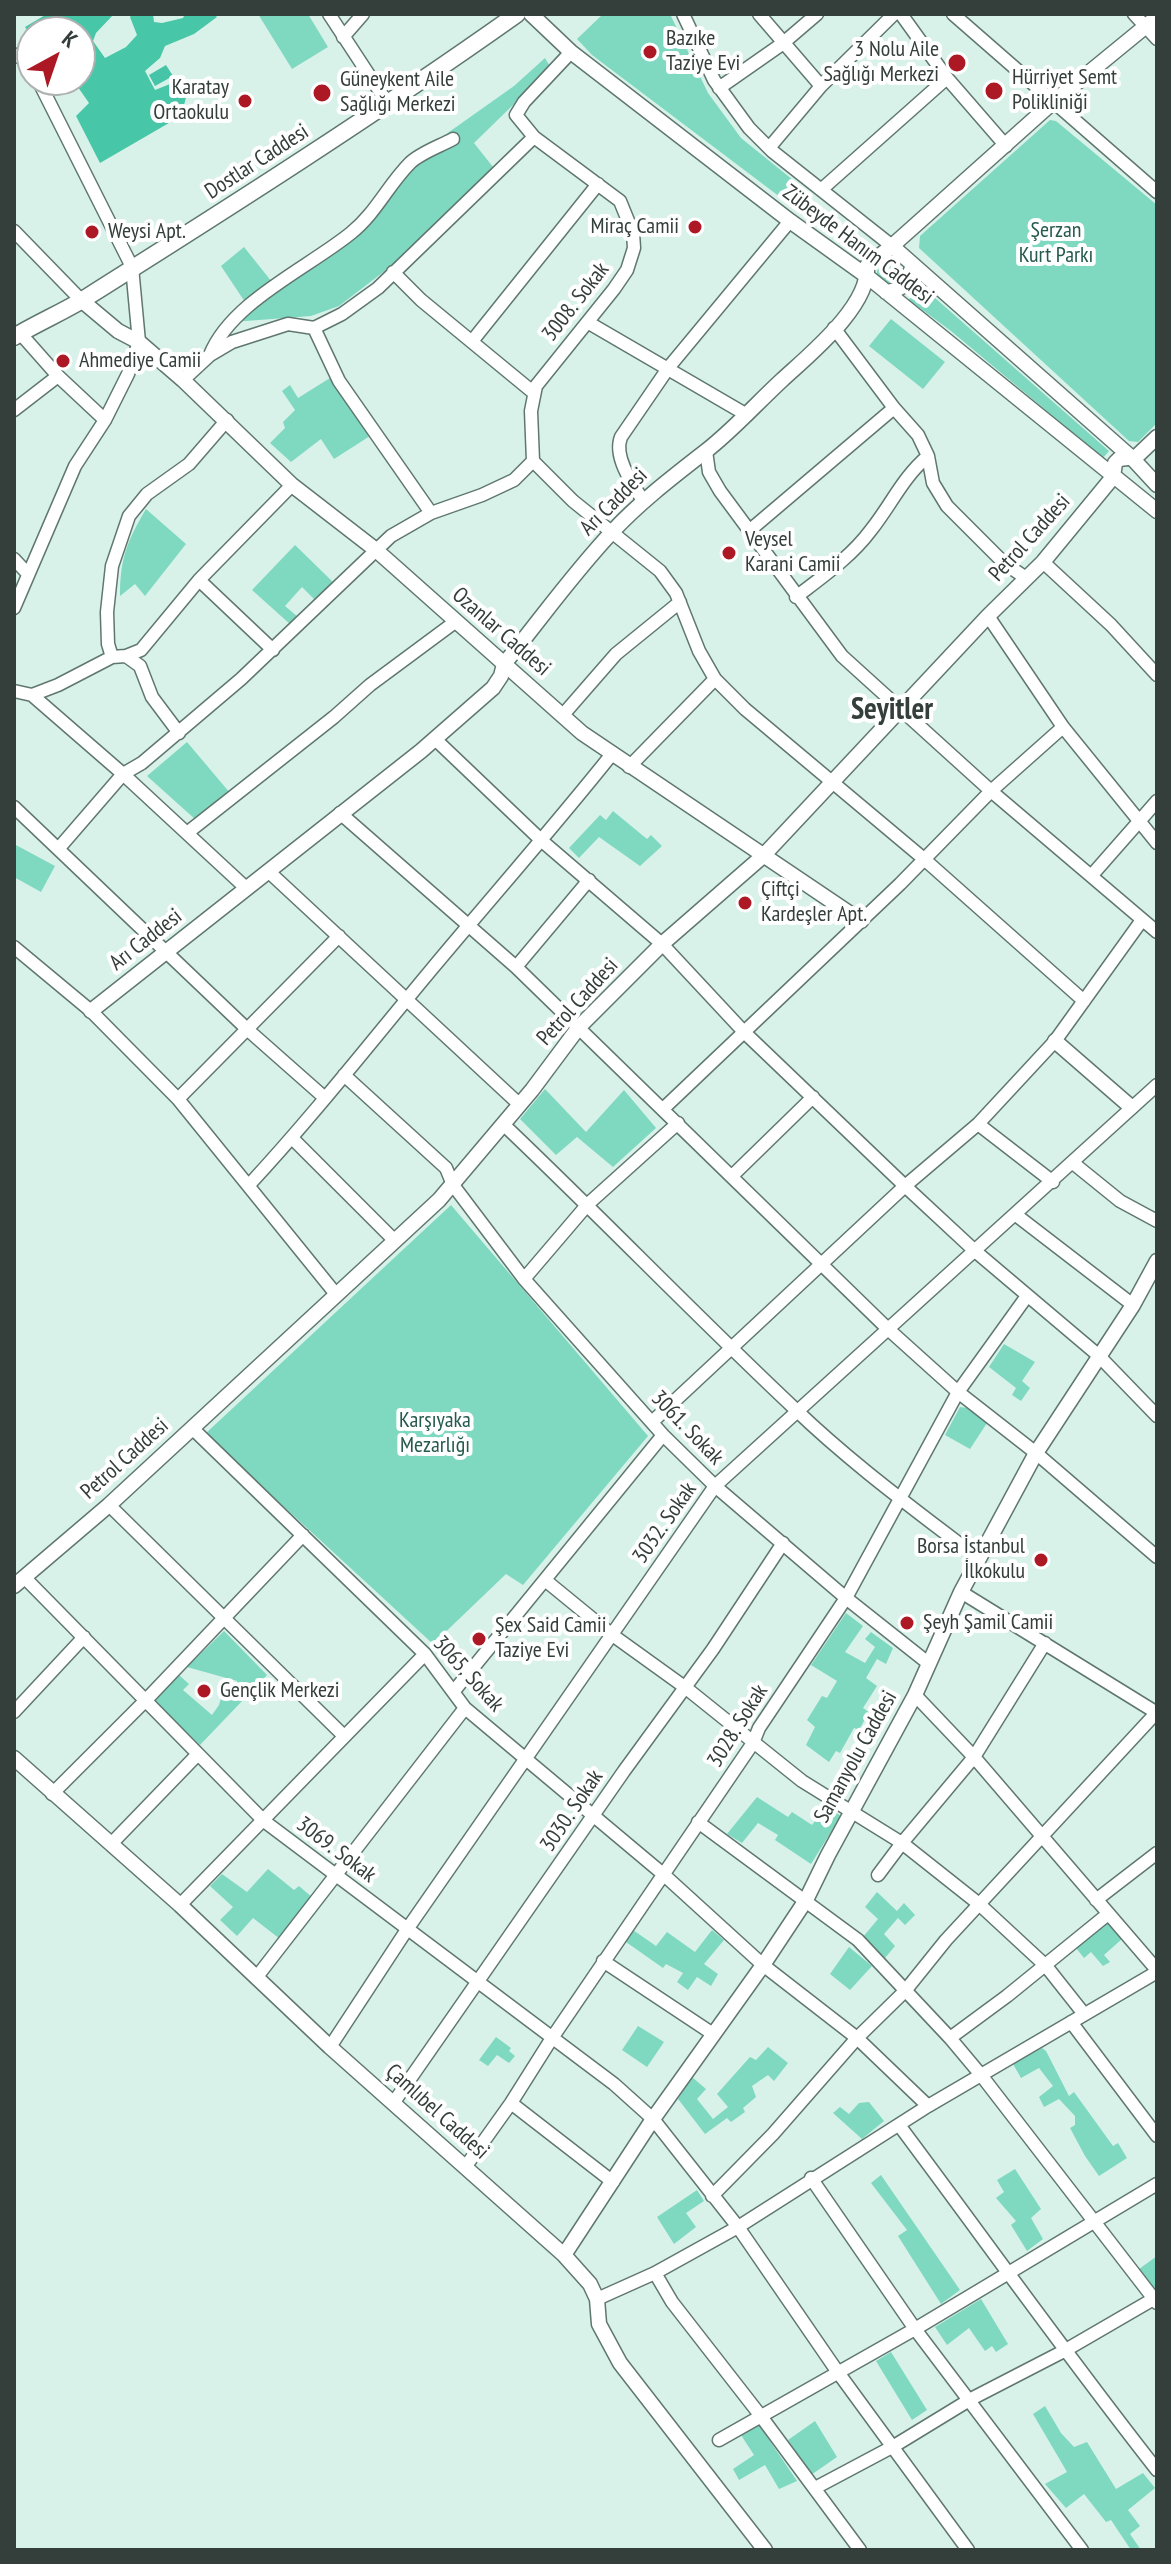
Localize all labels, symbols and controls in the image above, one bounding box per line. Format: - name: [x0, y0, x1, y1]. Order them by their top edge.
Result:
- north arrow: [16, 16, 96, 96]
- text: K: [57, 25, 84, 54]
- place label: Bazıke Taziye Evi: [666, 26, 740, 78]
- place label: 3 Nolu Aile Sağlığı Merkezi: [823, 37, 939, 88]
- marker: Bazıke Taziye Evi: [641, 43, 659, 61]
- marker: 3 Nolu Aile Sağlığı Merkezi: [946, 52, 968, 74]
- place label: Hürriyet Semt Polikliniği: [1012, 65, 1117, 116]
- place label: Güneykent Aile Sağlığı Merkezi: [340, 67, 456, 118]
- place label: Karatay Ortaokulu: [153, 75, 229, 126]
- marker: Hürriyet Semt Polikliniği: [983, 80, 1005, 102]
- marker: Güneykent Aile Sağlığı Merkezi: [311, 82, 333, 104]
- marker: Karatay Ortaokulu: [236, 92, 254, 110]
- street label: Dostlar Caddesi: [200, 119, 314, 205]
- street label: Zübeyde Hanım Caddesi: [777, 180, 939, 310]
- place label: Miraç Camii: [590, 214, 679, 240]
- marker: Miraç Camii: [686, 218, 704, 236]
- park label: Şerzan Kurt Parkı: [1019, 218, 1093, 270]
- place label: Weysi Apt.: [108, 219, 186, 245]
- marker: Weysi Apt.: [83, 223, 101, 241]
- street label: 3008. Sokak: [537, 257, 615, 347]
- place label: Ahmediye Camii: [79, 348, 201, 374]
- marker: Ahmediye Camii: [54, 352, 72, 370]
- street label: Arı Caddesi: [575, 463, 653, 541]
- street label: Petrol Caddesi: [984, 489, 1076, 587]
- place label: Veysel Karani Camii: [745, 527, 841, 578]
- marker: Veysel Karani Camii: [720, 544, 738, 562]
- street label: Ozanlar Caddesi: [446, 582, 556, 682]
- district label: Seyitler: [851, 692, 933, 728]
- place label: Çiftçi Kardeşler Apt.: [761, 877, 867, 928]
- marker: Çiftçi Kardeşler Apt.: [736, 894, 754, 912]
- street label: Arı Caddesi: [104, 903, 188, 977]
- street label: Petrol Caddesi: [532, 953, 624, 1051]
- street label: 3061. Sokak: [645, 1385, 729, 1471]
- park label: Karşıyaka Mezarlığı: [399, 1408, 471, 1460]
- street label: Petrol Caddesi: [76, 1413, 174, 1505]
- street label: 3032. Sokak: [628, 1477, 702, 1569]
- place label: Borsa İstanbul İlkokulu: [917, 1534, 1025, 1586]
- marker: Borsa İstanbul İlkokulu: [1032, 1551, 1050, 1569]
- place label: Şeyh Şamil Camii: [923, 1610, 1053, 1636]
- place label: Şex Said Camii Taziye Evi: [495, 1613, 606, 1664]
- marker: Şeyh Şamil Camii: [898, 1614, 916, 1632]
- marker: Şex Said Camii Taziye Evi: [470, 1630, 488, 1648]
- street label: 3065. Sokak: [427, 1631, 509, 1717]
- place label: Gençlik Merkezi: [220, 1678, 340, 1704]
- street label: 3028. Sokak: [702, 1680, 774, 1772]
- marker: Gençlik Merkezi: [195, 1682, 213, 1700]
- street label: Samanyolu Caddesi: [809, 1686, 903, 1828]
- street label: 3030. Sokak: [535, 1765, 609, 1857]
- street label: 3069. Sokak: [291, 1811, 381, 1889]
- street label: Çamlıbel Caddesi: [380, 2059, 494, 2165]

